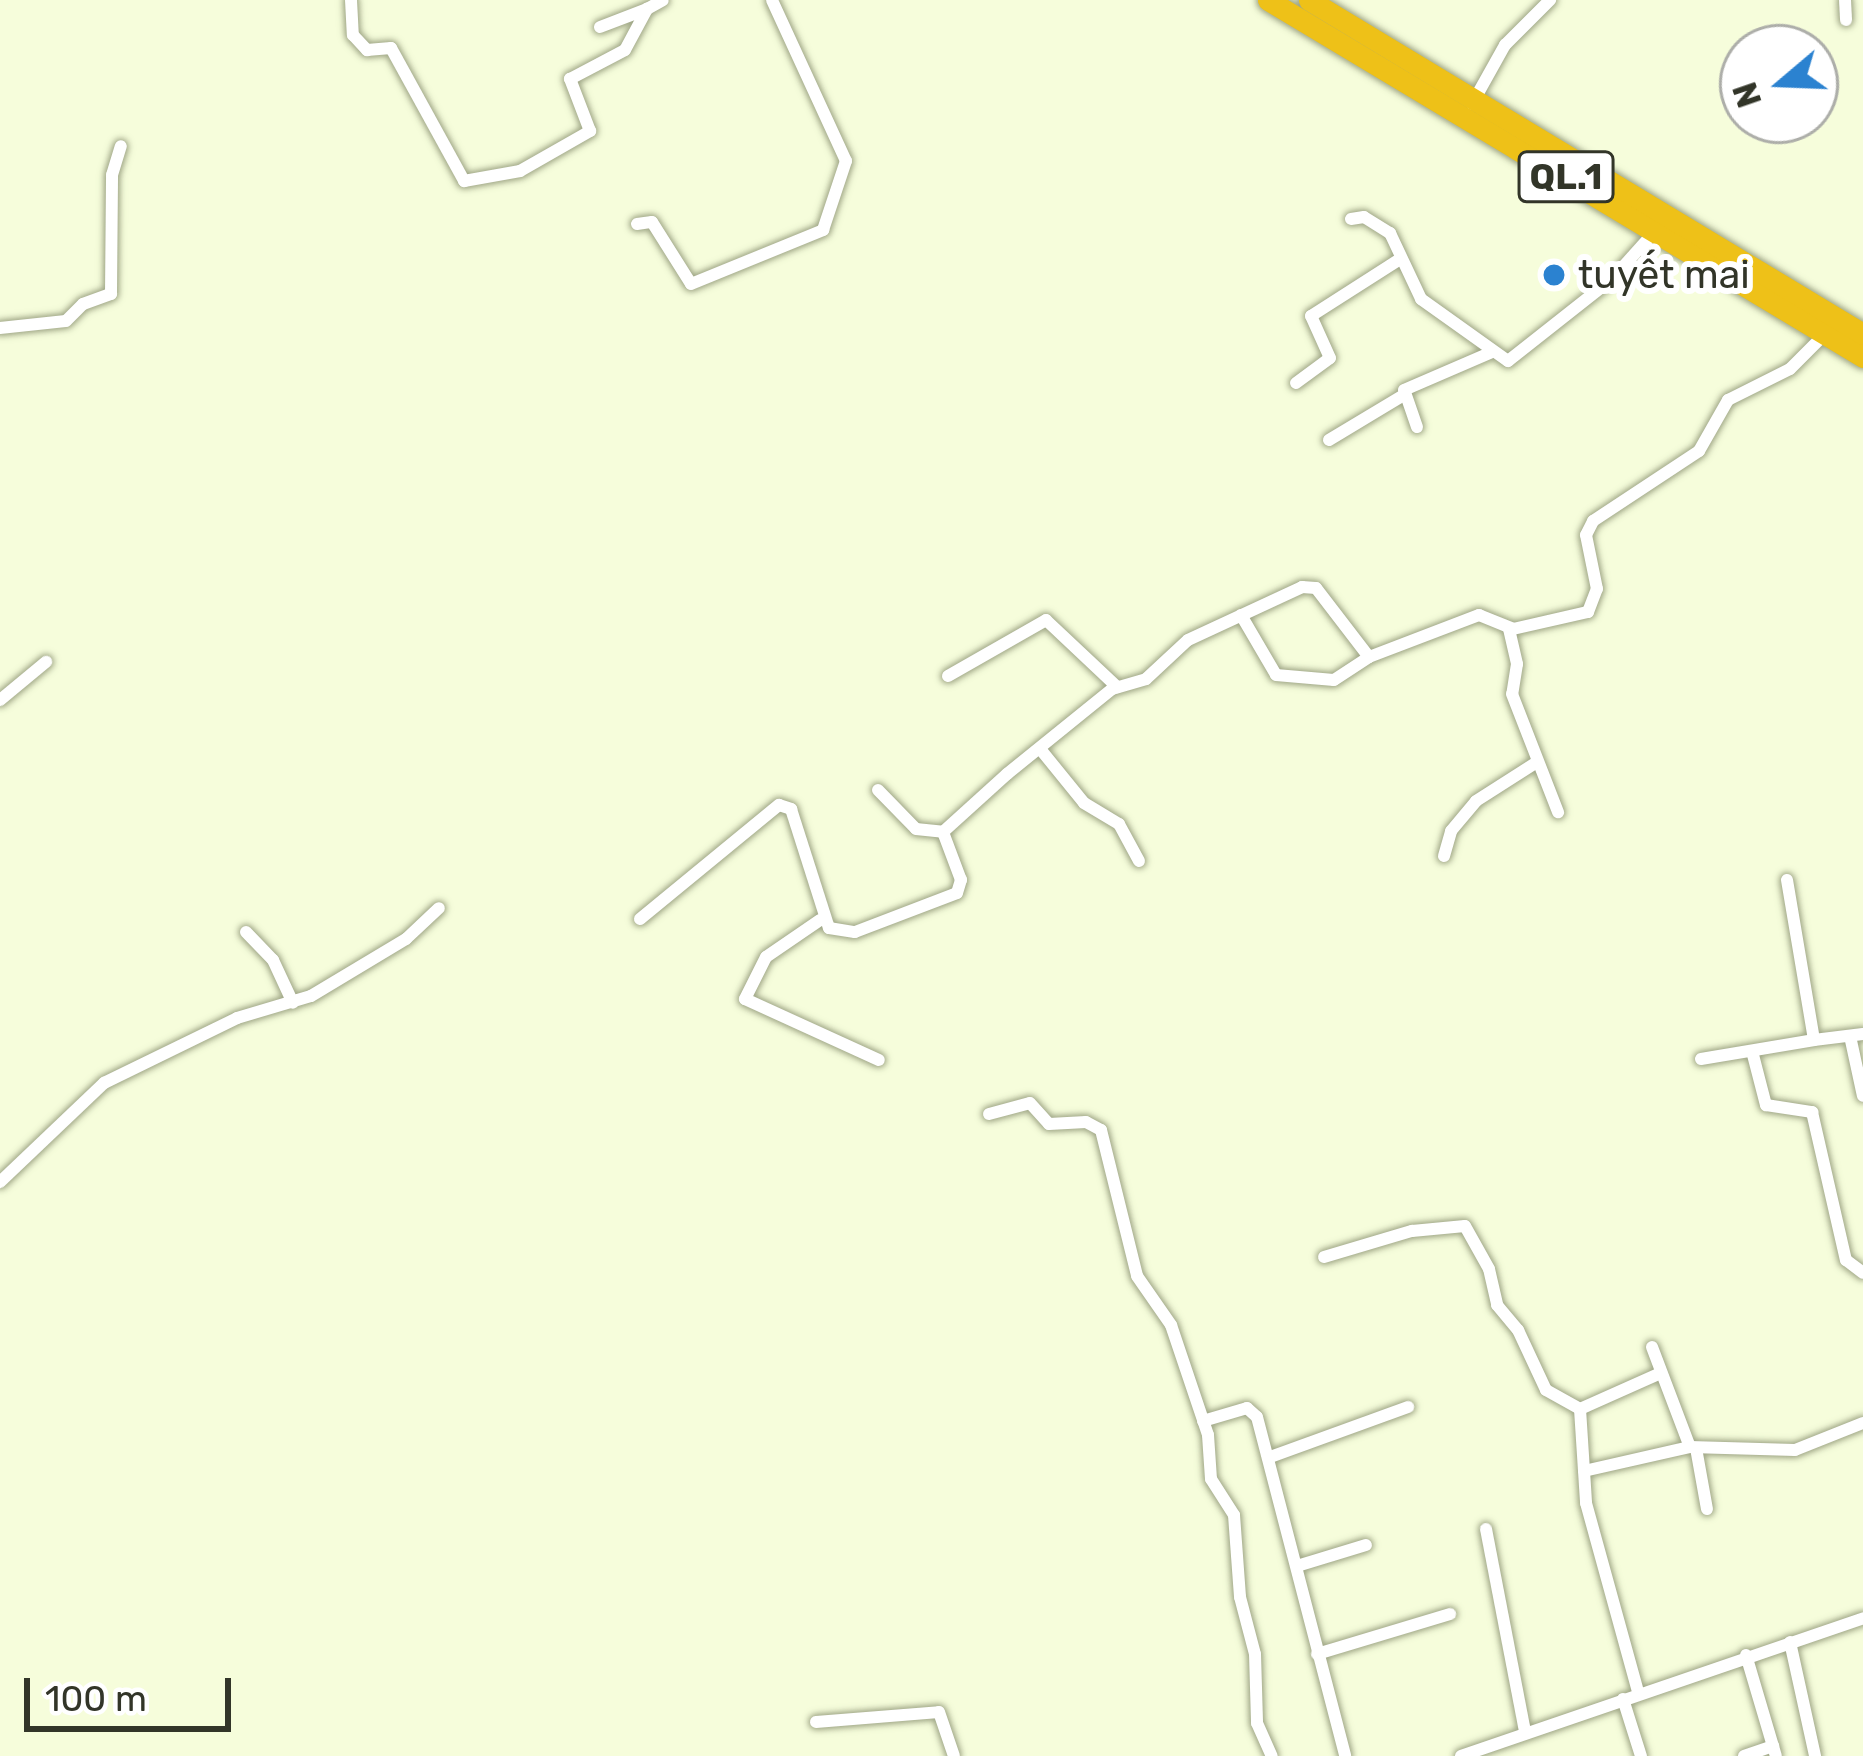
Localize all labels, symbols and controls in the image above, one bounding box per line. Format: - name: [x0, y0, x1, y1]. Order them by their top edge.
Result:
- north arrow: [1719, 24, 1839, 144]
- text: N: [1725, 77, 1770, 112]
- road number: QL.1: [1515, 147, 1617, 207]
- place label: tuyết mai: [1578, 252, 1750, 298]
- marker: tuyết mai: [1541, 262, 1567, 288]
- scale bar: [30, 1654, 237, 1728]
- text: 100 m: [45, 1677, 147, 1720]

